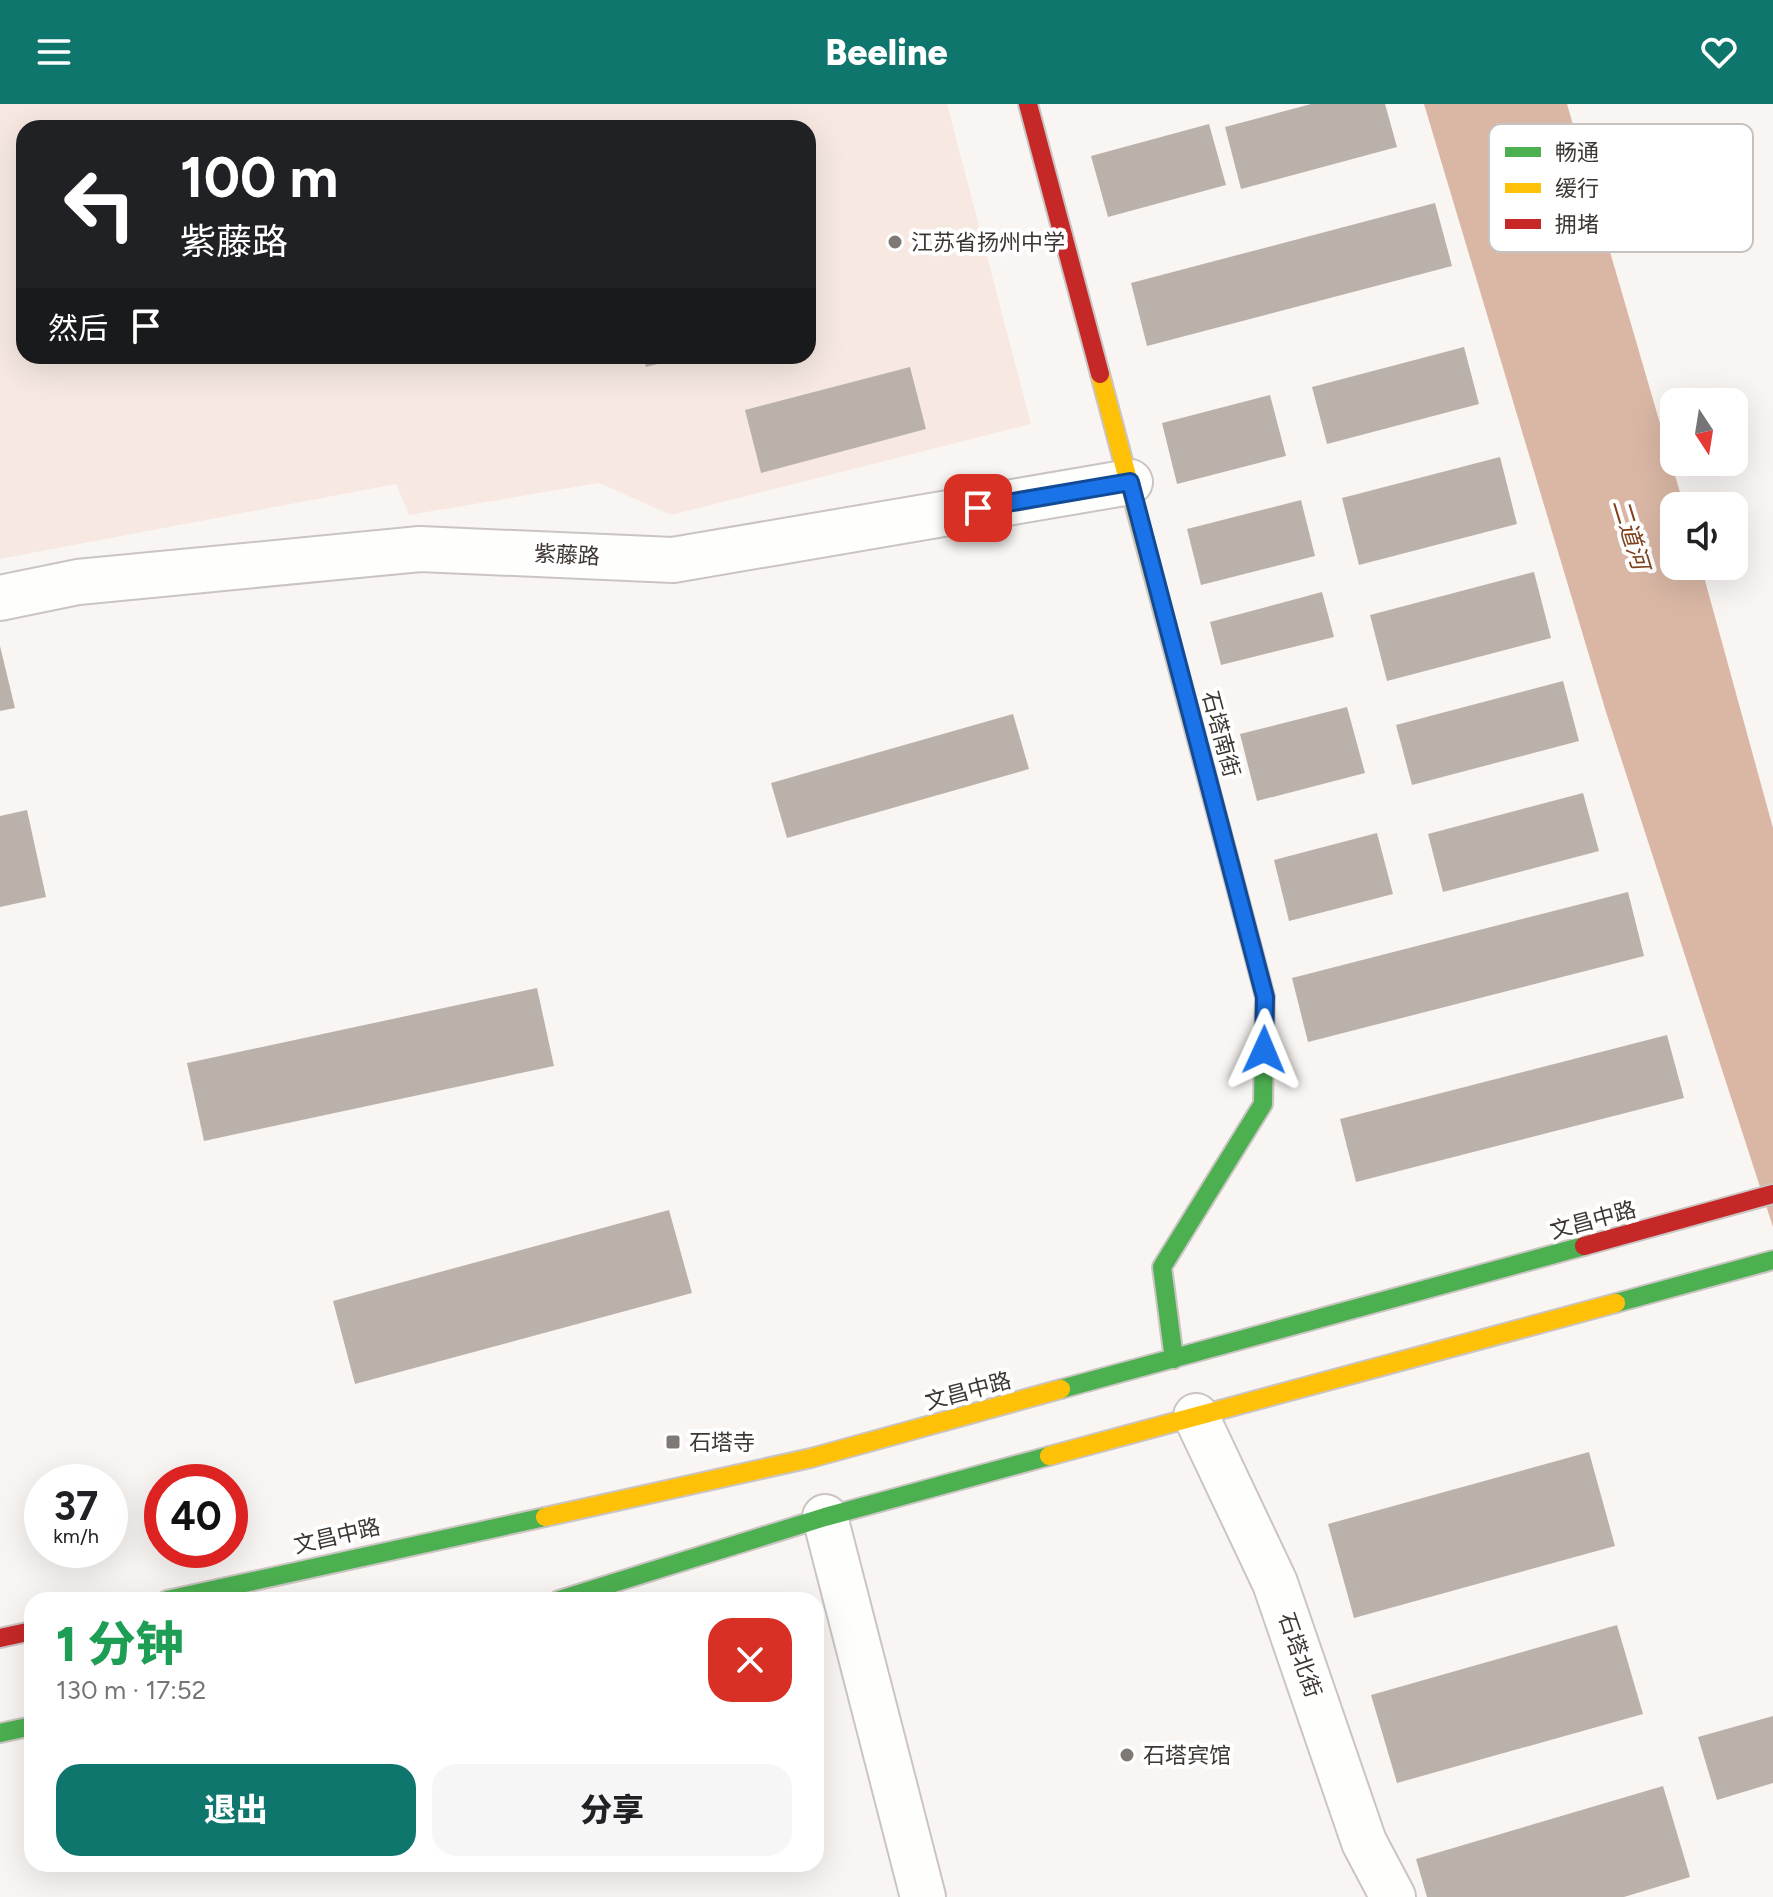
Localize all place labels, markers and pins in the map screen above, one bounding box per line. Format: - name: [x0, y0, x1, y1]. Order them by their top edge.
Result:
- place label: 江苏省扬州中学: [911, 229, 1065, 256]
- marker: 江苏省扬州中学: [886, 233, 904, 251]
- pin: [944, 474, 1012, 542]
- place label: 石塔寺: [689, 1429, 755, 1456]
- marker: 石塔寺: [664, 1433, 682, 1451]
- place label: 石塔宾馆: [1143, 1742, 1231, 1769]
- marker: 石塔宾馆: [1118, 1746, 1136, 1764]

